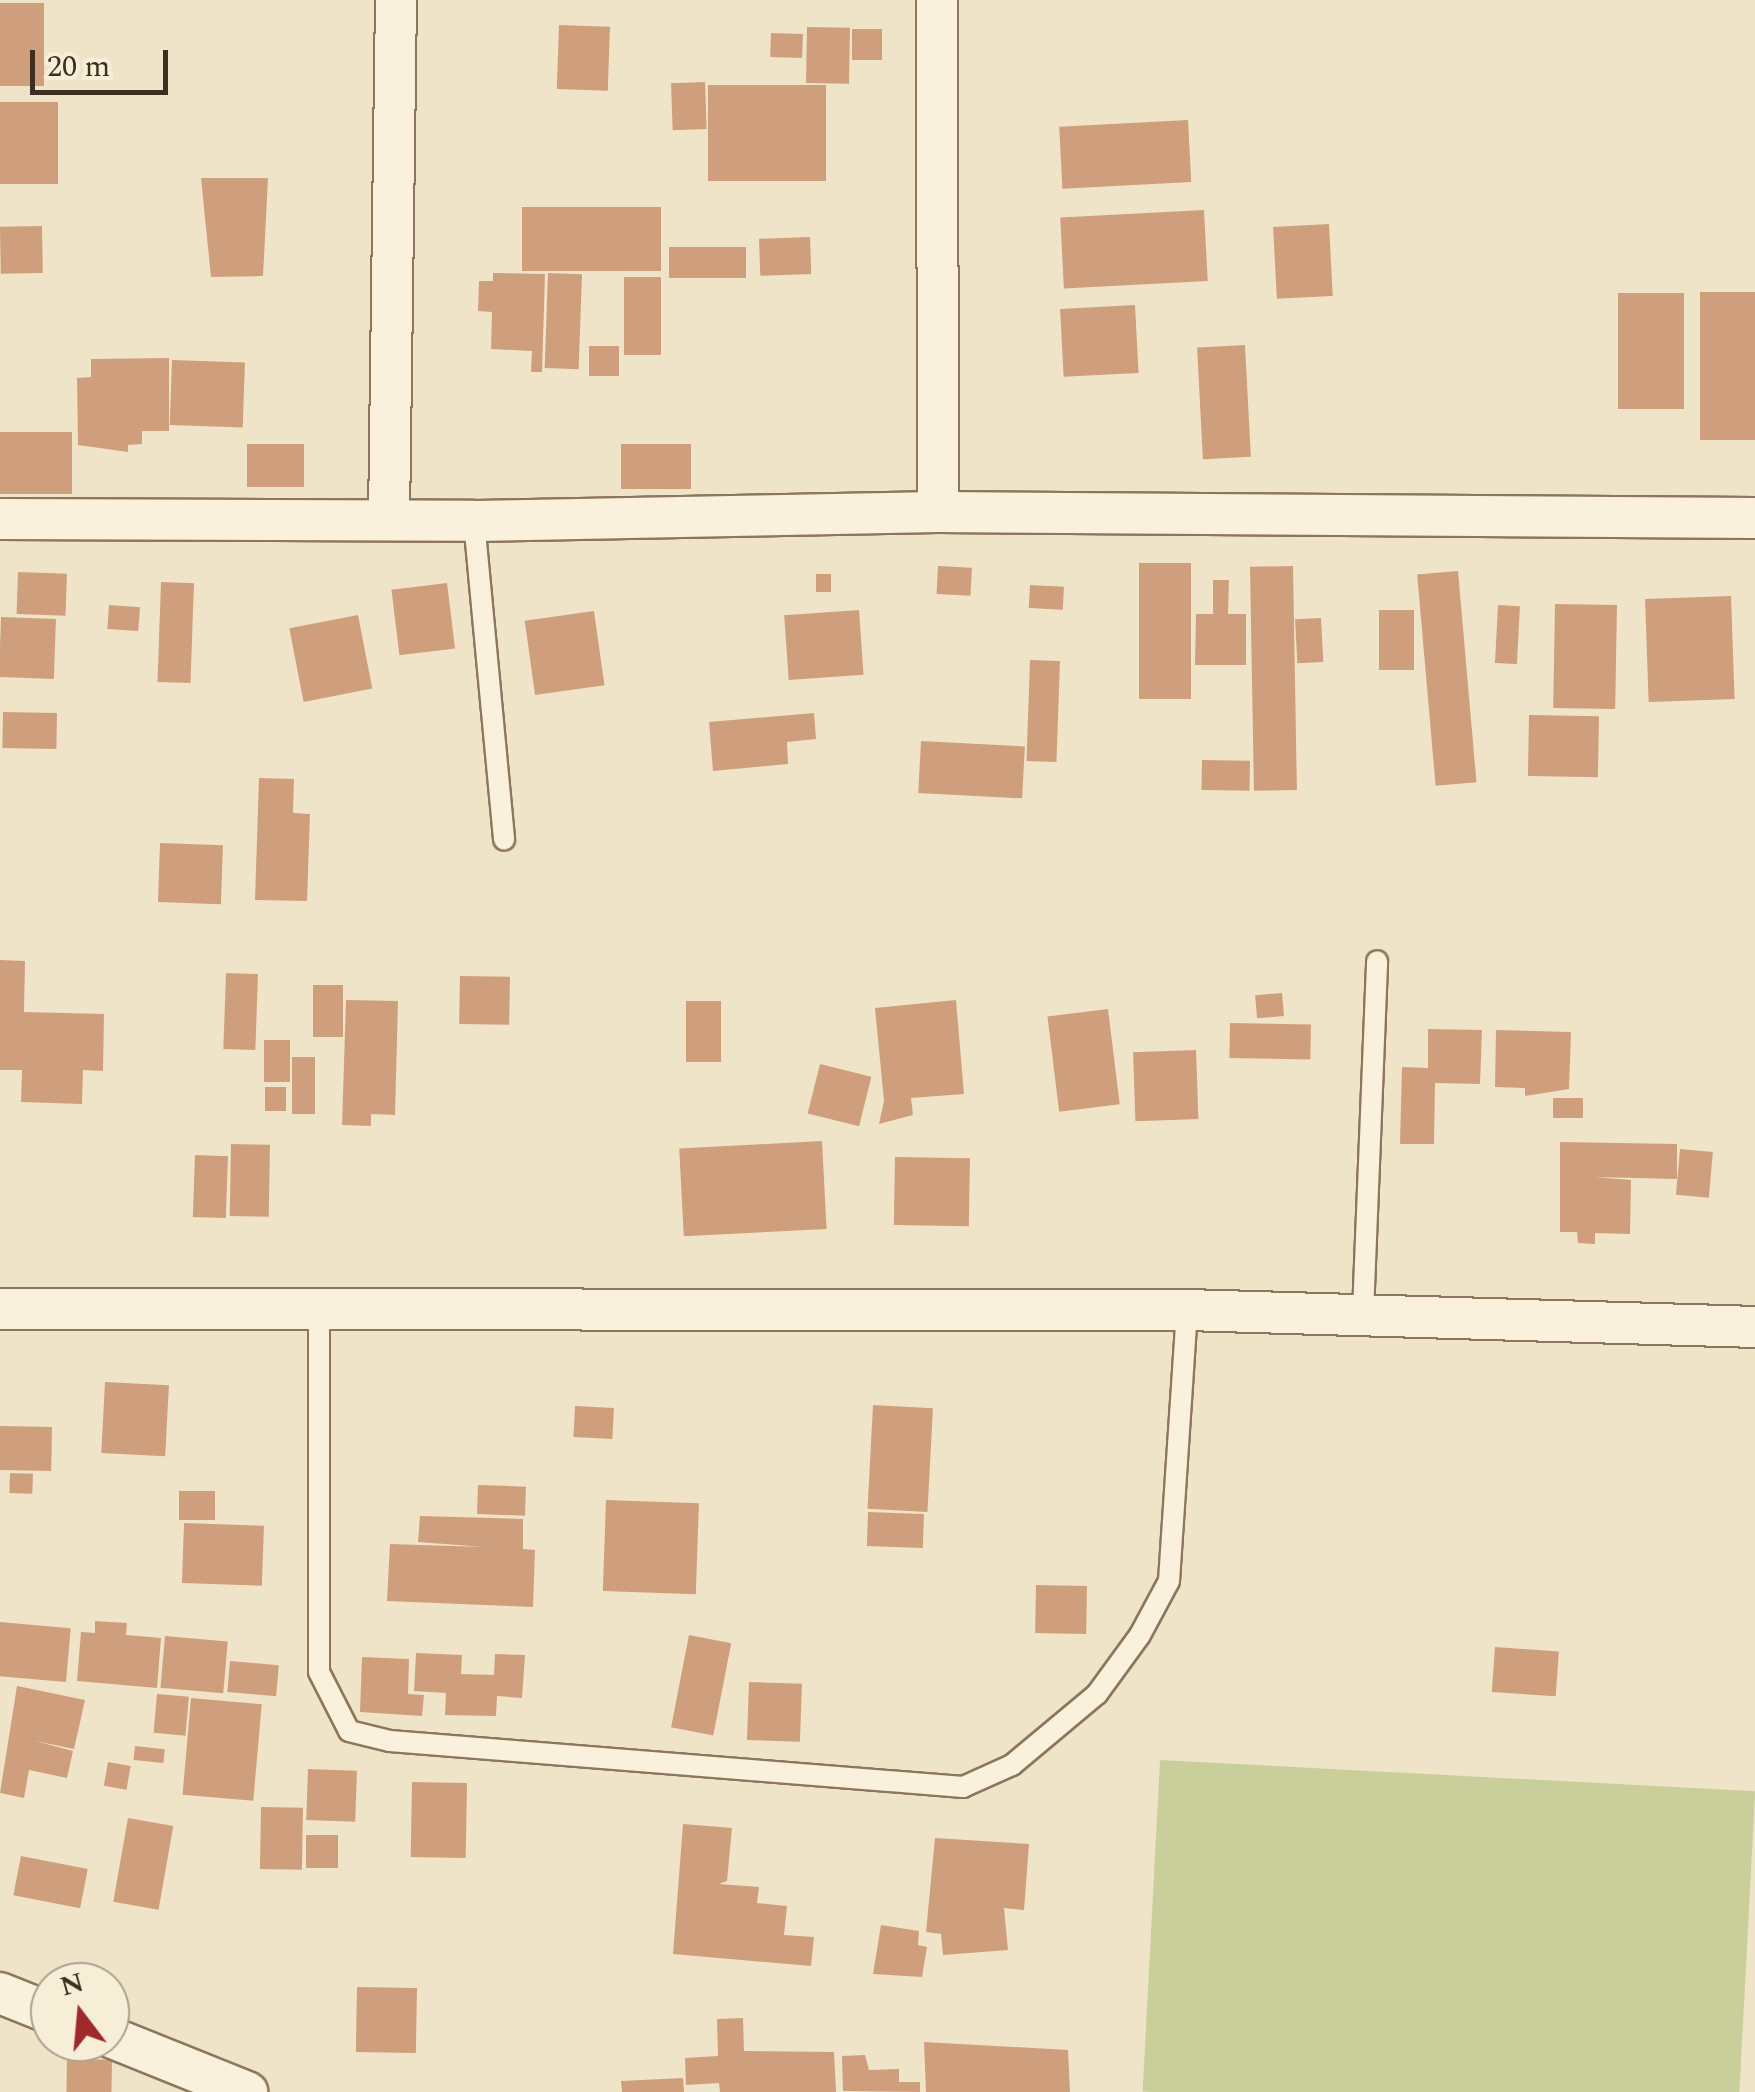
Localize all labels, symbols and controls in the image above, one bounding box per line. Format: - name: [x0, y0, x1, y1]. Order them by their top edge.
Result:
- scale bar: [35, 30, 172, 92]
- text: 20 m: [47, 44, 110, 90]
- text: N: [55, 1961, 89, 2008]
- north arrow: [30, 1962, 130, 2062]

